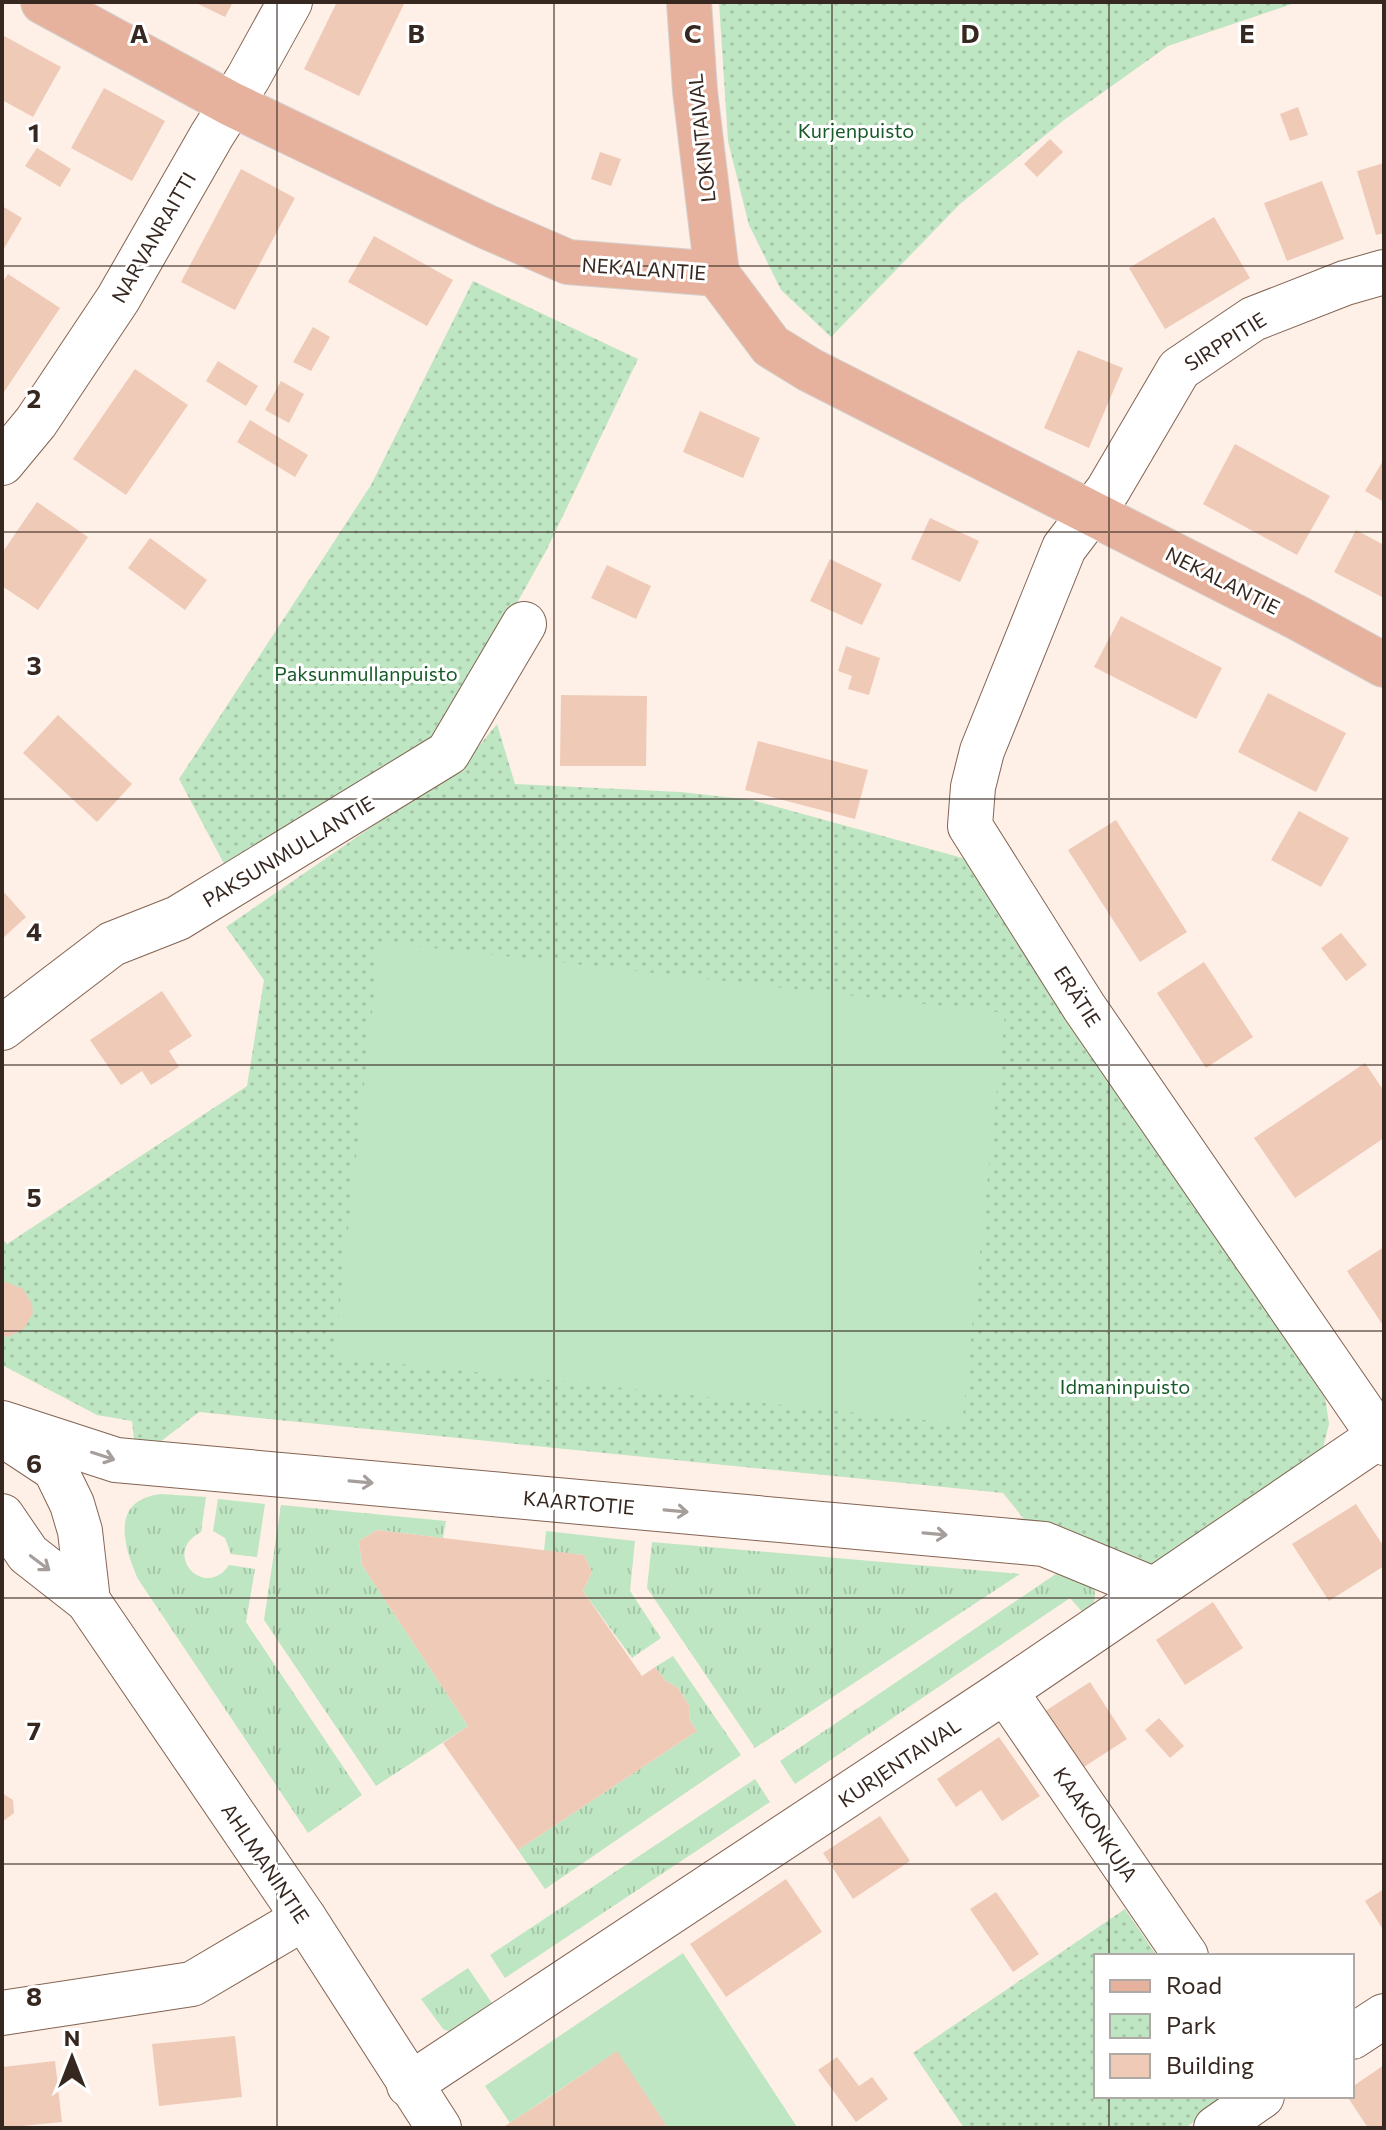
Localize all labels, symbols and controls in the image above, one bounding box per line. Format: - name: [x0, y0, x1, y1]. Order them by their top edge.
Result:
- text: A: [130, 17, 149, 48]
- text: B: [407, 17, 425, 48]
- text: C: [684, 17, 702, 48]
- text: D: [960, 17, 980, 48]
- text: E: [1239, 17, 1255, 48]
- street label: LOKINTAIVAL: [682, 72, 720, 204]
- text: 1: [28, 116, 40, 147]
- park label: Kurjenpuisto: [798, 118, 914, 142]
- street label: NARVANRAITTI: [106, 167, 200, 307]
- street label: NEKALANTIE: [581, 252, 707, 284]
- street label: SIRPPITIE: [1180, 307, 1270, 375]
- text: 2: [27, 382, 41, 413]
- street label: NEKALANTIE: [1162, 541, 1284, 619]
- text: 3: [26, 649, 42, 680]
- park label: Paksunmullanpuisto: [274, 661, 458, 685]
- street label: PAKSUNMULLANTIE: [198, 790, 378, 912]
- text: 4: [26, 915, 42, 946]
- street label: ERÄTIE: [1050, 961, 1106, 1031]
- text: 5: [26, 1181, 42, 1212]
- park label: Idmaninpuisto: [1060, 1374, 1190, 1398]
- text: 6: [26, 1447, 42, 1478]
- one-way arrow: [90, 1450, 115, 1464]
- one-way arrow: [347, 1475, 374, 1490]
- street label: KAARTOTIE: [522, 1485, 636, 1519]
- one-way arrow: [662, 1504, 689, 1519]
- one-way arrow: [921, 1527, 948, 1542]
- one-way arrow: [28, 1555, 50, 1572]
- street label: KURJENTAIVAL: [833, 1712, 965, 1812]
- text: 7: [27, 1714, 41, 1745]
- street label: KAAKONKUJA: [1049, 1762, 1143, 1886]
- street label: AHLMANINTIE: [217, 1799, 315, 1927]
- legend: [1094, 1954, 1354, 2098]
- text: Road: [1166, 1970, 1222, 1999]
- text: 8: [26, 1980, 42, 2011]
- text: Park: [1166, 2010, 1216, 2039]
- north arrow: [32, 2018, 112, 2098]
- text: N: [64, 2024, 80, 2051]
- text: Building: [1166, 2050, 1254, 2079]

